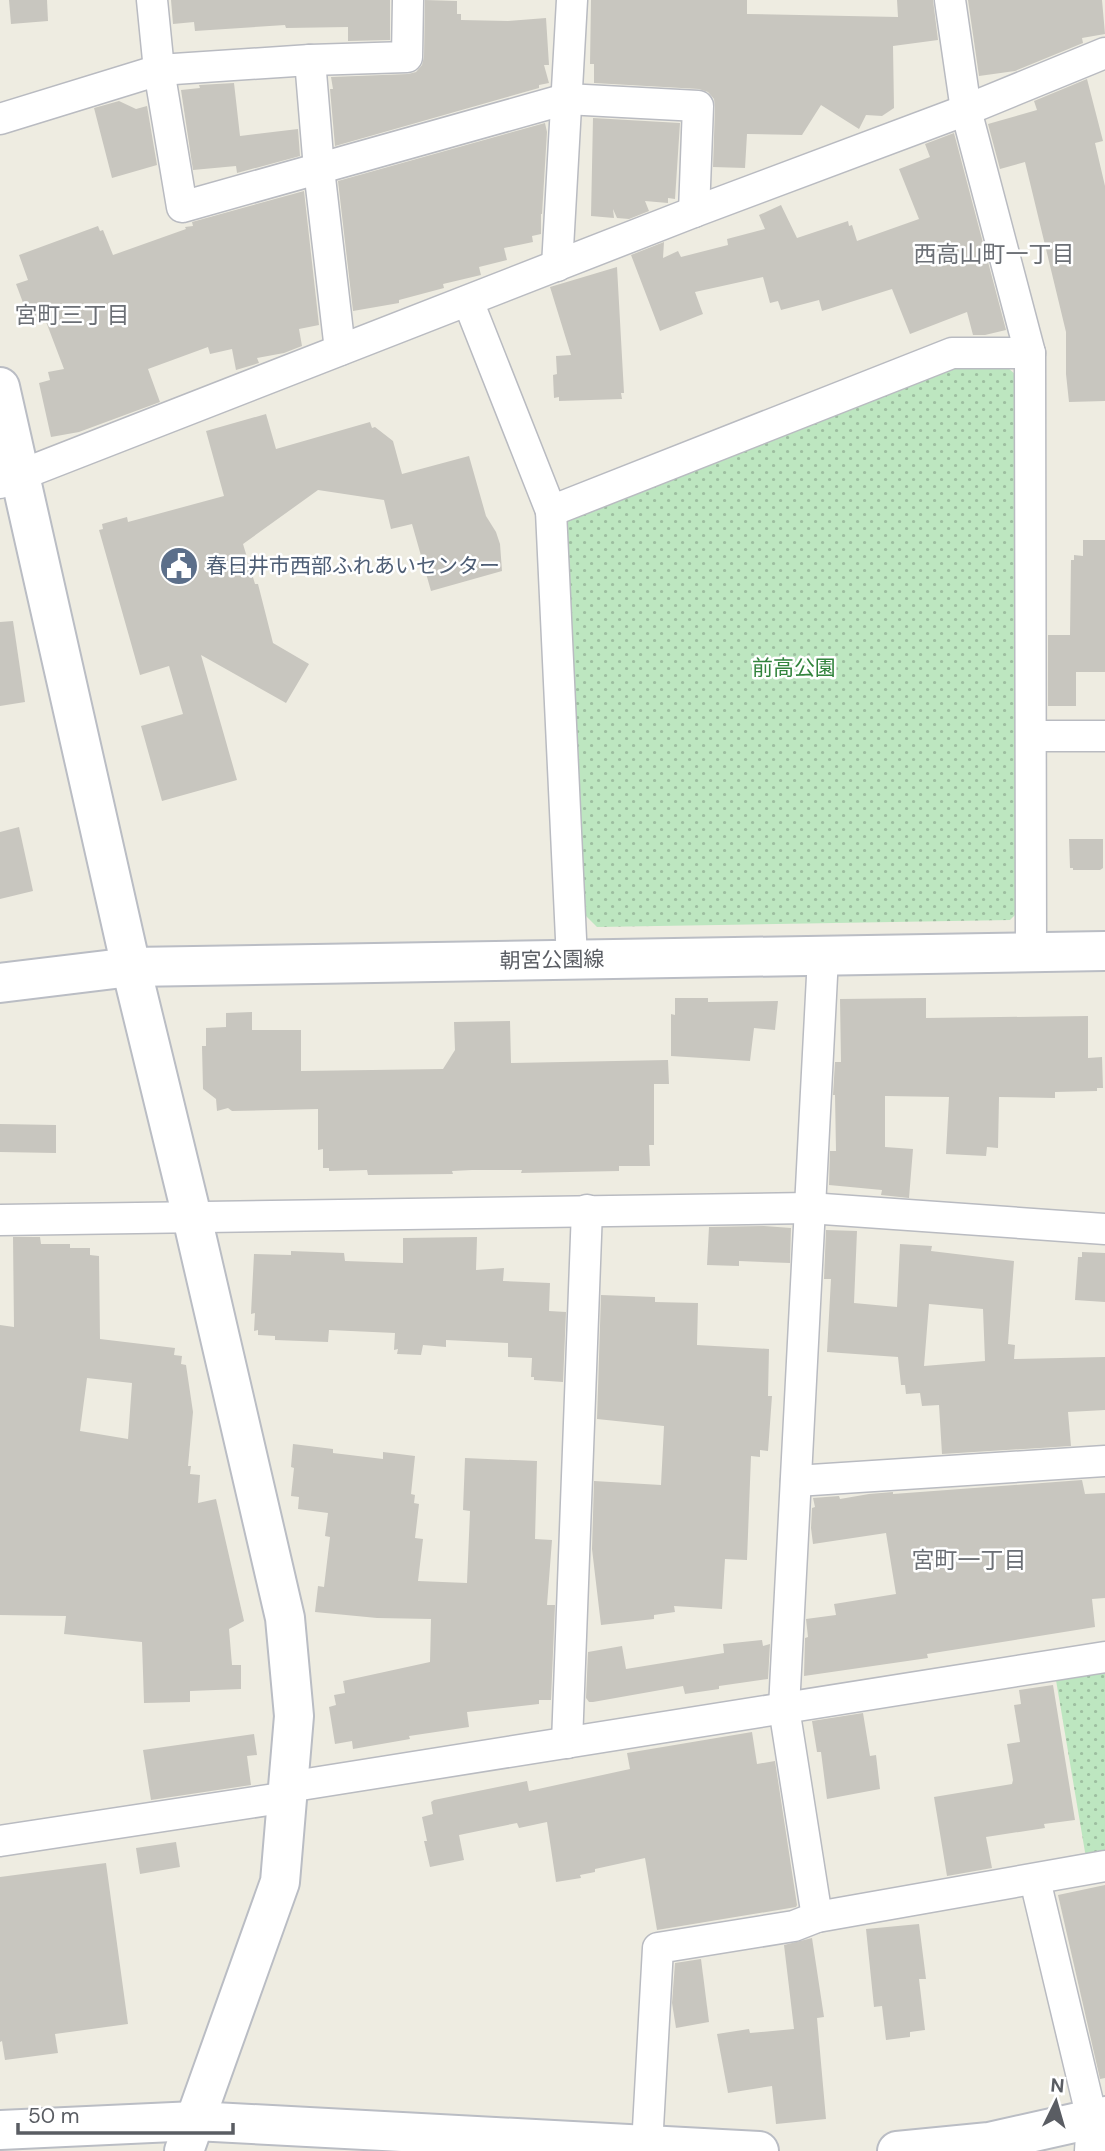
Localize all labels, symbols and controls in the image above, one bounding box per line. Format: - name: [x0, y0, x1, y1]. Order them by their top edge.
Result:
- district label: 西高山町一丁目: [914, 239, 1075, 269]
- district label: 宮町三丁目: [15, 300, 130, 330]
- public building icon: 春日井市西部ふれあいセンター: [158, 545, 200, 587]
- place label: 春日井市西部ふれあいセンター: [206, 552, 500, 580]
- park label: 前高公園: [752, 654, 836, 682]
- street label: 朝宮公園線: [499, 945, 605, 975]
- district label: 宮町一丁目: [912, 1545, 1027, 1575]
- north arrow: [1021, 2067, 1091, 2137]
- text: N: [1049, 2073, 1065, 2099]
- scale bar: [18, 2092, 233, 2136]
- text: 50 m: [28, 2102, 79, 2130]

